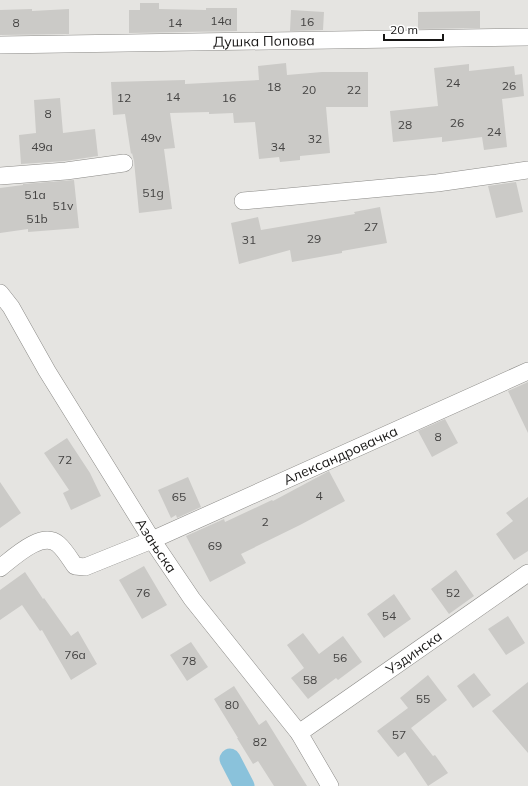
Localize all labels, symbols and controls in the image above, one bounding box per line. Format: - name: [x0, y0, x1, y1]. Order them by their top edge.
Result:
- house number: 14a: [210, 13, 232, 28]
- house number: 16: [300, 14, 314, 29]
- house number: 8: [12, 15, 20, 30]
- house number: 14: [168, 15, 182, 30]
- scale bar: [384, 16, 443, 42]
- text: 20 m: [390, 22, 418, 37]
- street label: Душка Попова: [213, 31, 315, 51]
- house number: 24: [446, 75, 460, 90]
- house number: 26: [502, 78, 516, 93]
- house number: 18: [267, 79, 281, 94]
- house number: 20: [302, 82, 316, 97]
- house number: 22: [347, 82, 361, 97]
- house number: 14: [166, 89, 180, 104]
- house number: 12: [117, 90, 131, 105]
- house number: 16: [222, 90, 236, 105]
- house number: 8: [44, 106, 52, 121]
- house number: 26: [450, 115, 464, 130]
- house number: 28: [398, 117, 412, 132]
- house number: 24: [487, 124, 501, 139]
- house number: 49v: [141, 130, 162, 145]
- house number: 32: [308, 131, 322, 146]
- house number: 49a: [31, 139, 53, 154]
- house number: 34: [271, 139, 285, 154]
- house number: 51g: [142, 185, 164, 200]
- house number: 51a: [24, 187, 46, 202]
- house number: 51v: [53, 198, 74, 213]
- house number: 51b: [26, 211, 48, 226]
- house number: 27: [364, 219, 378, 234]
- house number: 29: [307, 231, 321, 246]
- house number: 31: [242, 232, 256, 247]
- street label: Александровачка: [280, 422, 400, 489]
- house number: 8: [434, 429, 442, 444]
- house number: 72: [58, 452, 72, 467]
- house number: 4: [315, 488, 323, 503]
- house number: 65: [172, 489, 186, 504]
- house number: 2: [261, 514, 269, 529]
- street label: Азањска: [132, 515, 181, 576]
- house number: 69: [208, 538, 222, 553]
- house number: 76: [136, 585, 150, 600]
- house number: 52: [446, 585, 460, 600]
- house number: 54: [382, 608, 396, 623]
- street label: Уздинска: [381, 627, 445, 679]
- house number: 76a: [64, 647, 86, 662]
- house number: 56: [333, 650, 347, 665]
- house number: 78: [182, 653, 196, 668]
- house number: 58: [303, 672, 317, 687]
- house number: 55: [416, 691, 430, 706]
- house number: 80: [225, 697, 239, 712]
- house number: 57: [392, 727, 406, 742]
- house number: 82: [253, 734, 267, 749]

